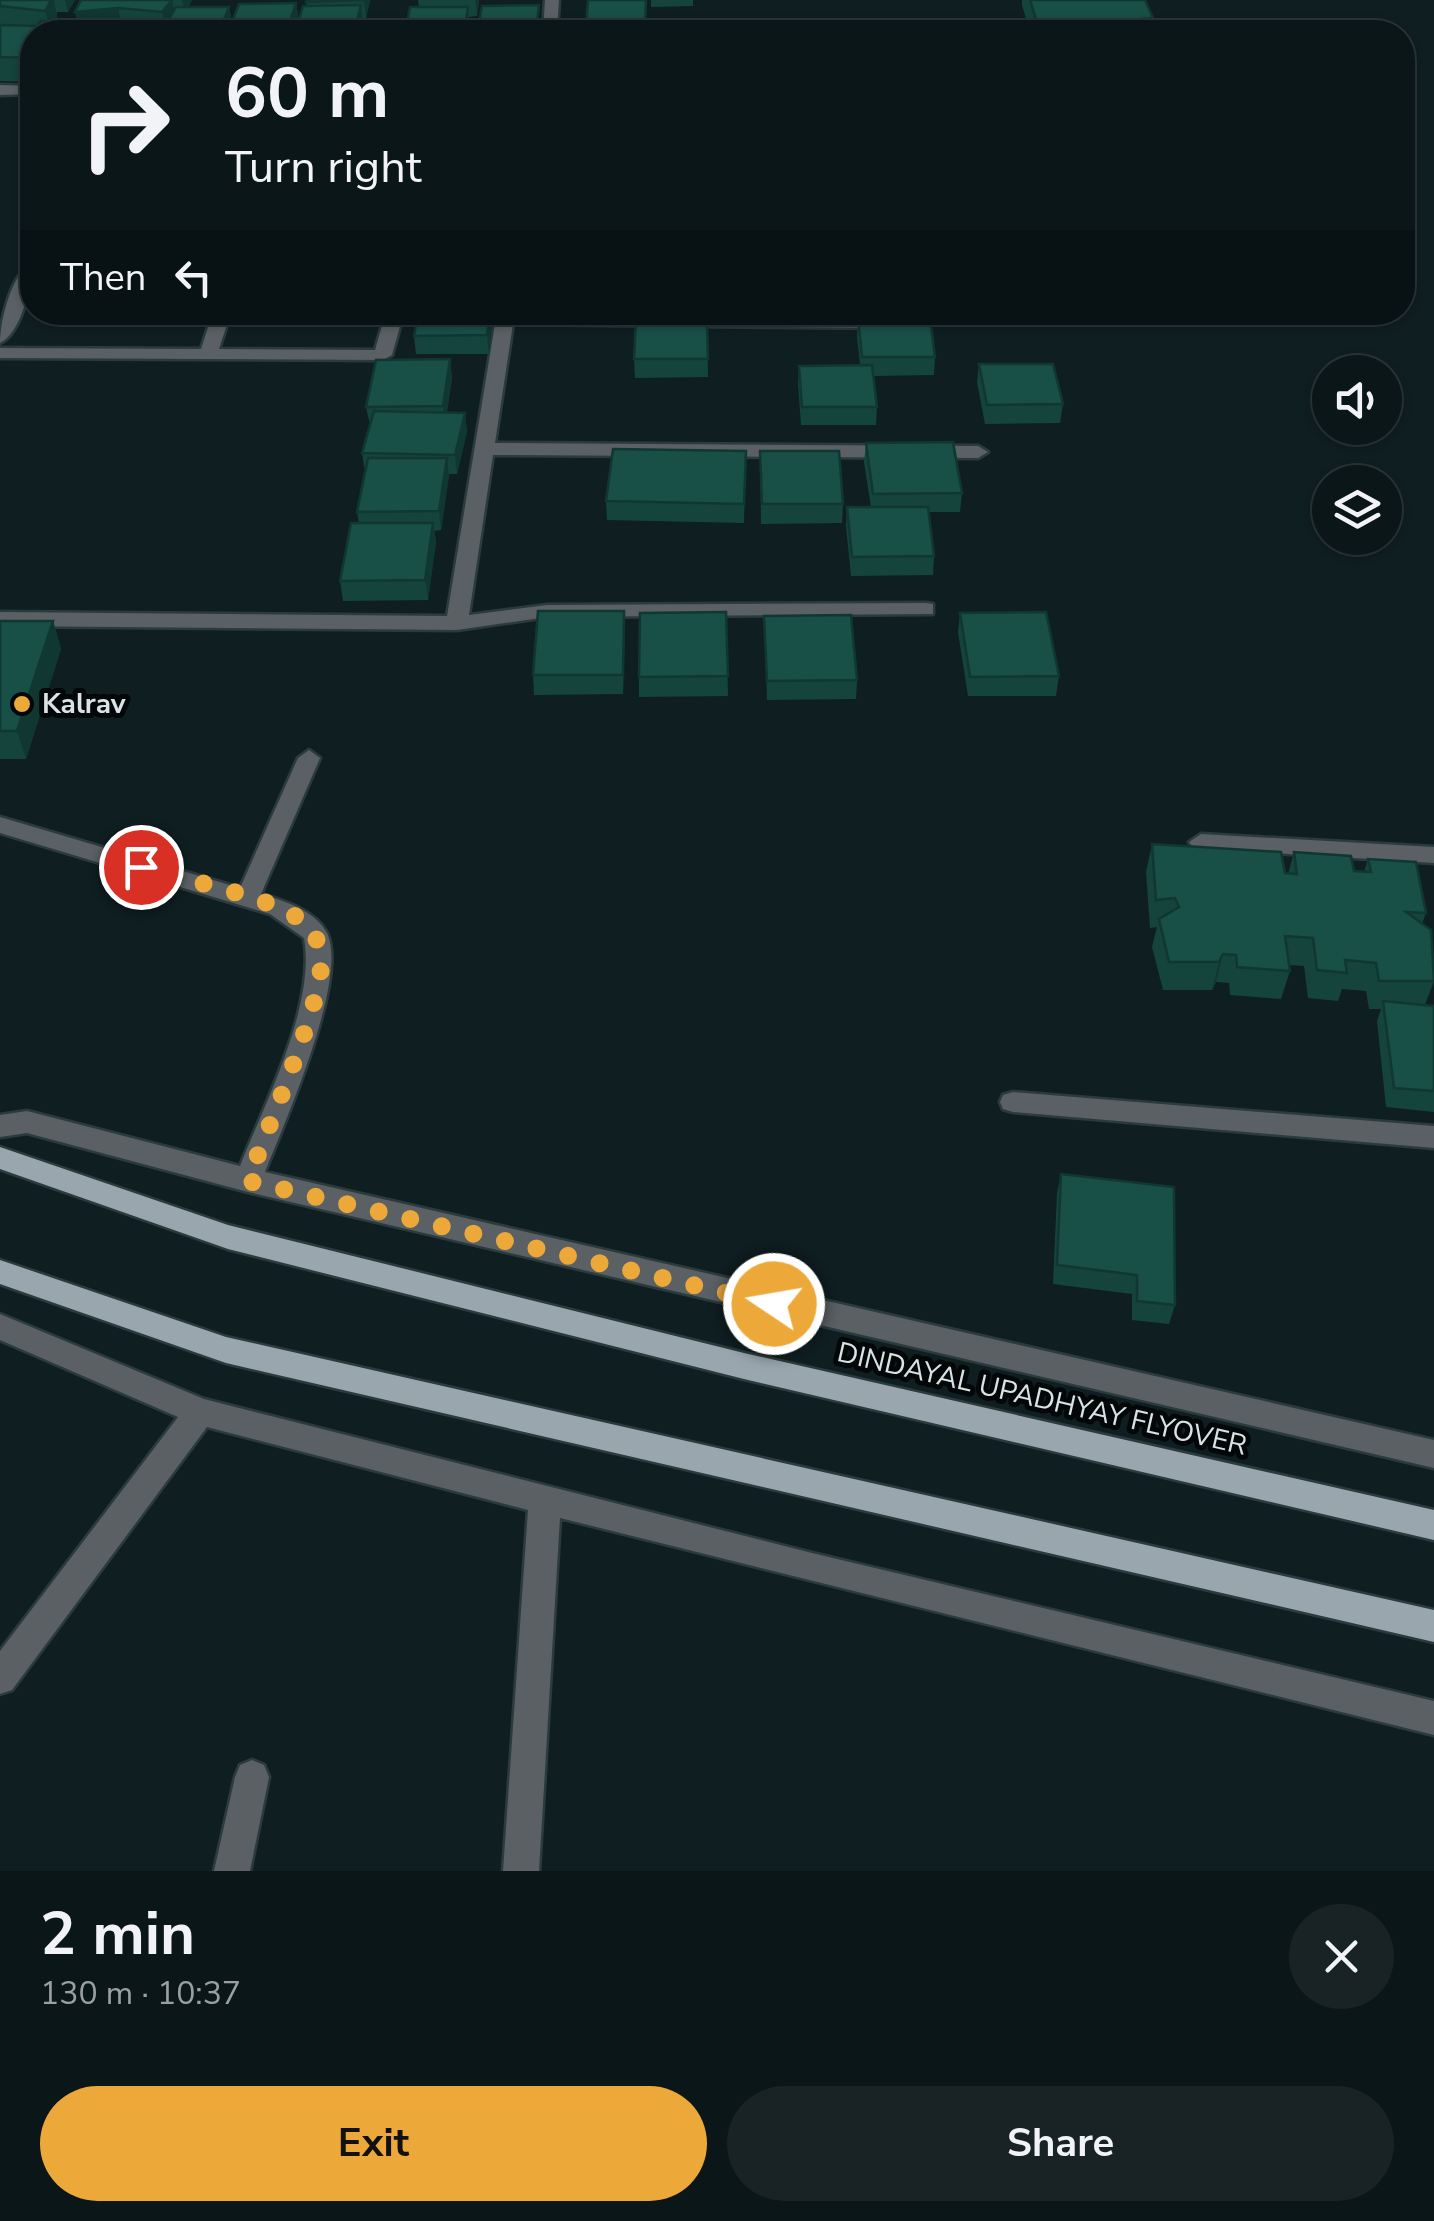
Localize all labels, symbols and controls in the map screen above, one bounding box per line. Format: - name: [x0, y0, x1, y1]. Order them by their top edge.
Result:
- text: 60 m: [225, 46, 389, 142]
- icon: right: [60, 60, 190, 190]
- text: Turn right: [225, 137, 422, 198]
- icon: left: [166, 250, 221, 305]
- text: Then: [60, 252, 146, 303]
- map controls: [1312, 355, 1402, 555]
- button: sound: [1312, 355, 1402, 445]
- button: layers: [1312, 465, 1402, 555]
- place label: Kalrav: [42, 685, 126, 723]
- marker: Kalrav: [11, 693, 33, 715]
- pin: [99, 825, 184, 910]
- icon: arrive: [114, 840, 169, 895]
- position arrow: [722, 1252, 826, 1356]
- street label: DINDAYAL UPADHYAY FLYOVER: [833, 1333, 1251, 1465]
- text: 2 min: [40, 1893, 195, 1975]
- button: close: [1289, 1904, 1394, 2009]
- text: 130 m · 10:37: [40, 1972, 241, 2015]
- button: Exit: [40, 2086, 707, 2201]
- button: Share: [727, 2086, 1394, 2201]

